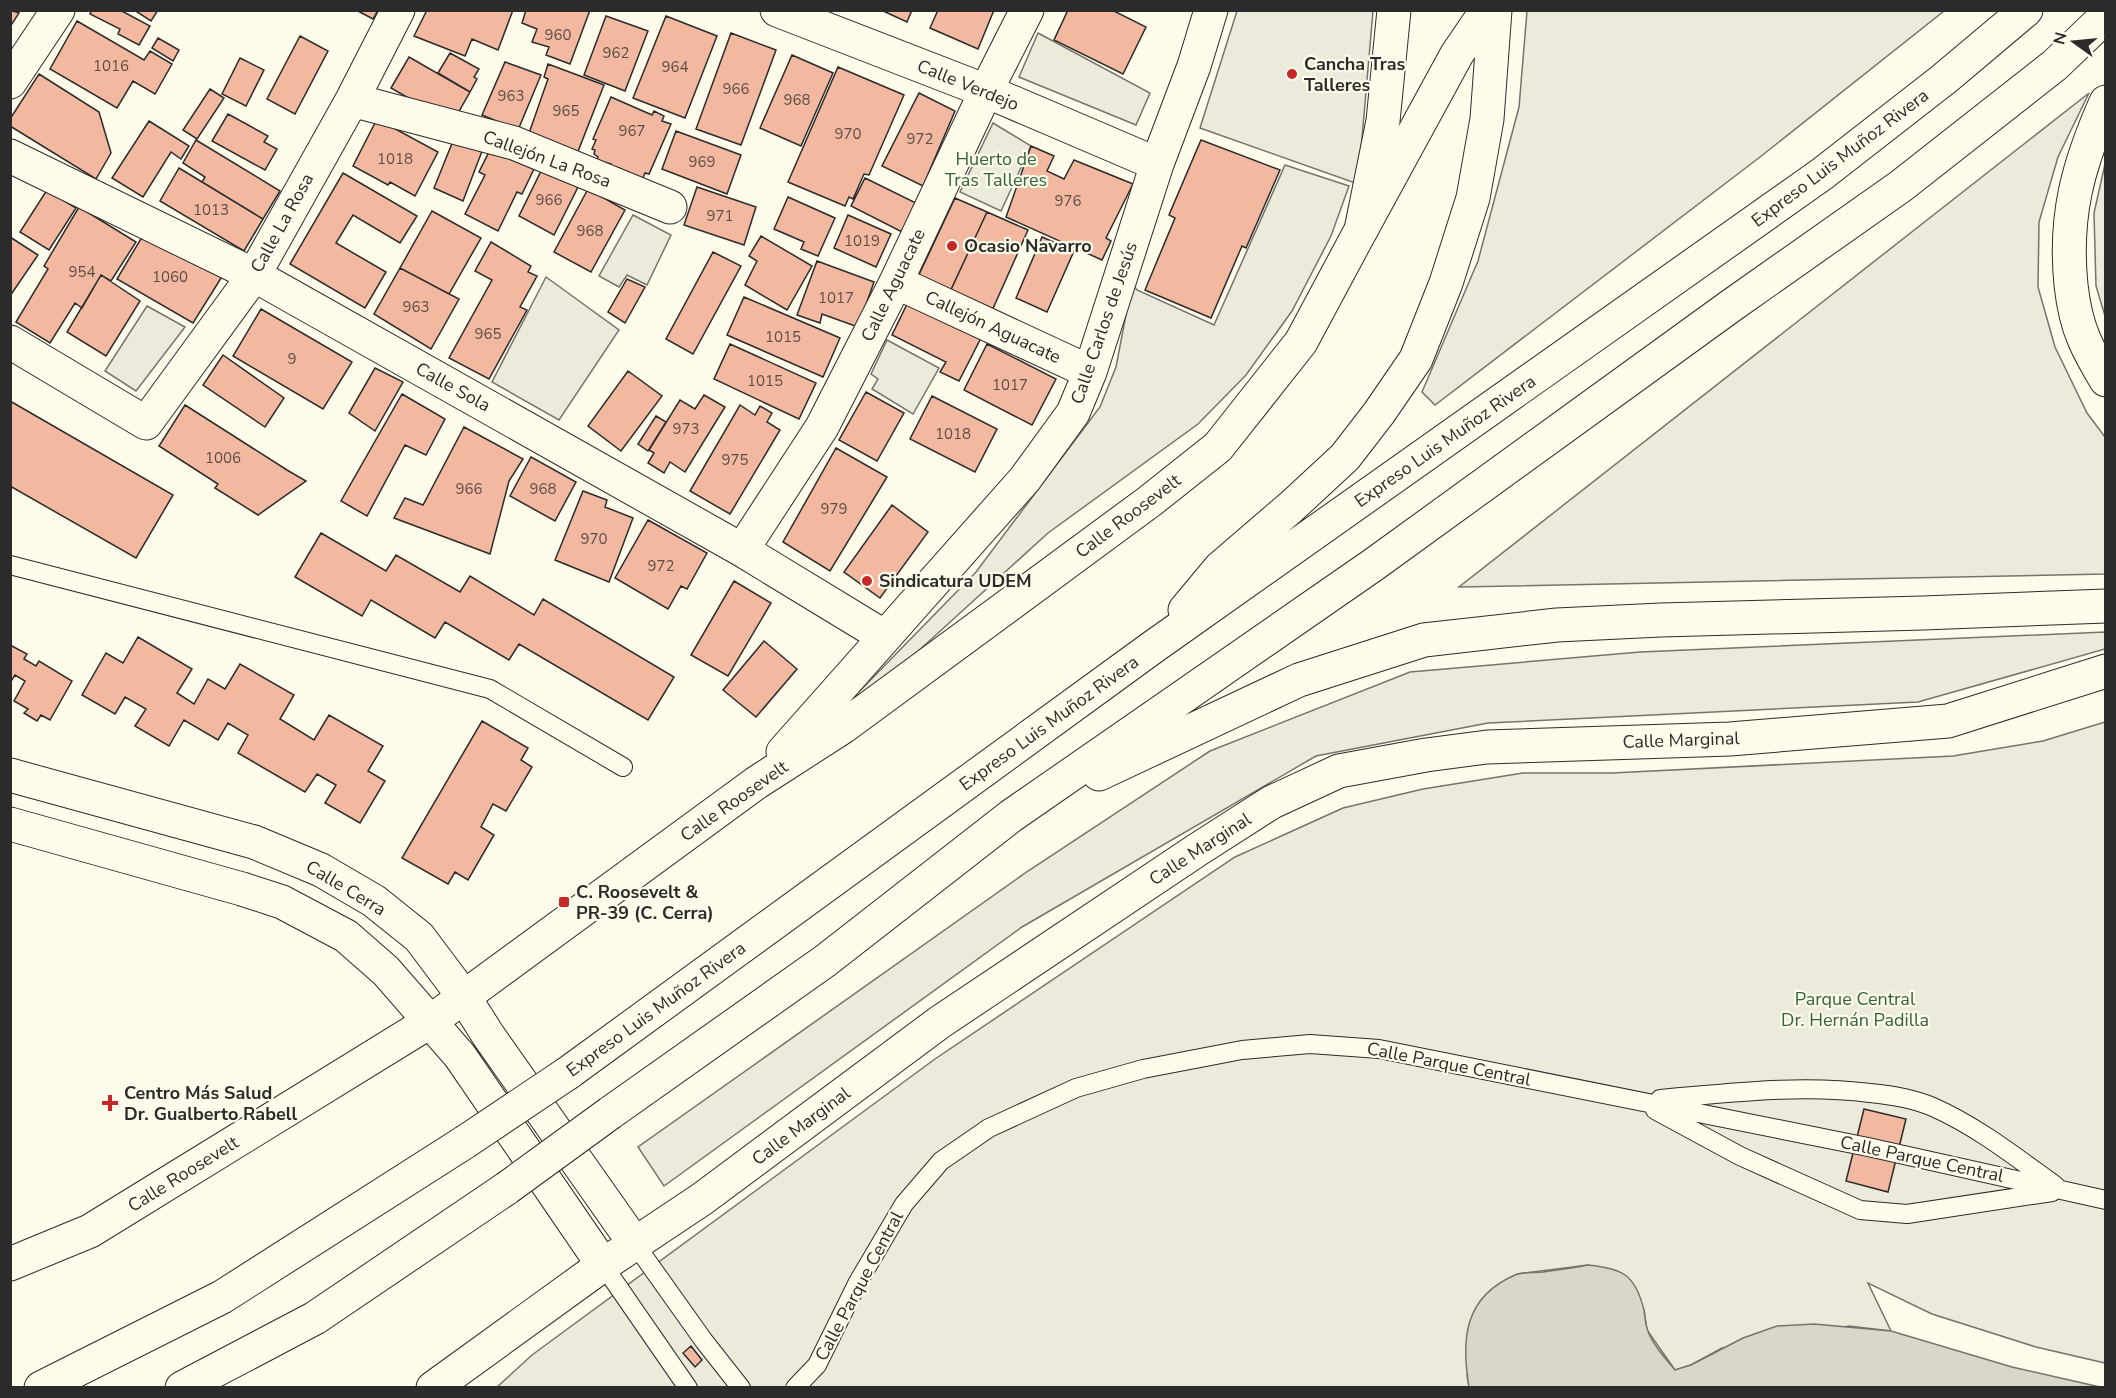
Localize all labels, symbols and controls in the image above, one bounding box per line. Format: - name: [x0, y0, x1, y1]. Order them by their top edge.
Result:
- north arrow: [2044, 12, 2104, 72]
- house number: 960: [544, 25, 572, 45]
- text: N: [2048, 30, 2073, 47]
- house number: 962: [602, 43, 630, 63]
- place label: Cancha Tras Talleres: [1304, 52, 1406, 97]
- street label: Calle Verdejo: [914, 54, 1022, 116]
- house number: 1016: [93, 56, 129, 76]
- house number: 964: [661, 57, 689, 77]
- marker: Cancha Tras Talleres: [1285, 67, 1299, 81]
- house number: 966: [722, 79, 750, 99]
- street label: Expreso Luis Muñoz Rivera: [1746, 83, 1934, 233]
- house number: 963: [497, 86, 525, 106]
- house number: 968: [783, 90, 811, 110]
- house number: 965: [552, 101, 580, 121]
- house number: 967: [618, 121, 646, 141]
- house number: 970: [834, 124, 862, 144]
- street label: Callejón La Rosa: [480, 125, 614, 193]
- house number: 972: [906, 129, 934, 149]
- park label: Huerto de Tras Talleres: [945, 147, 1047, 192]
- house number: 1018: [377, 149, 413, 169]
- house number: 969: [688, 152, 716, 172]
- street label: Calle La Rosa: [245, 169, 319, 277]
- house number: 966: [535, 190, 563, 210]
- house number: 976: [1054, 191, 1082, 211]
- house number: 1013: [193, 200, 229, 220]
- house number: 971: [706, 206, 734, 226]
- house number: 968: [576, 221, 604, 241]
- street label: Calle Aguacate: [855, 224, 931, 346]
- house number: 1019: [844, 231, 880, 251]
- place label: Ocasio Navarro: [964, 234, 1092, 258]
- marker: Ocasio Navarro: [945, 239, 959, 253]
- street label: Calle Carlos de Jesús: [1065, 239, 1143, 407]
- house number: 954: [68, 262, 96, 282]
- house number: 1060: [152, 267, 188, 287]
- street label: Callejón Aguacate: [921, 285, 1065, 369]
- house number: 1017: [818, 288, 854, 308]
- house number: 963: [402, 297, 430, 317]
- house number: 965: [474, 324, 502, 344]
- house number: 1015: [765, 327, 801, 347]
- house number: 9: [287, 349, 297, 369]
- street label: Calle Sola: [411, 357, 495, 417]
- street label: Expreso Luis Muñoz Rivera: [1350, 369, 1540, 513]
- house number: 1015: [747, 371, 783, 391]
- house number: 1017: [992, 375, 1028, 395]
- house number: 973: [672, 419, 700, 439]
- house number: 1018: [935, 424, 971, 444]
- house number: 1006: [205, 448, 241, 468]
- house number: 975: [721, 450, 749, 470]
- street label: Calle Roosevelt: [1070, 468, 1186, 564]
- house number: 966: [455, 479, 483, 499]
- house number: 968: [529, 479, 557, 499]
- house number: 979: [820, 499, 848, 519]
- house number: 970: [580, 529, 608, 549]
- house number: 972: [647, 556, 675, 576]
- place label: Sindicatura UDEM: [879, 569, 1032, 593]
- marker: Sindicatura UDEM: [860, 574, 874, 588]
- street label: Expreso Luis Muñoz Rivera: [954, 650, 1144, 796]
- street label: Calle Marginal: [1622, 726, 1741, 754]
- street label: Calle Roosevelt: [675, 755, 793, 847]
- street label: Calle Marginal: [1144, 807, 1256, 891]
- street label: Calle Cerra: [301, 855, 391, 921]
- place label: C. Roosevelt & PR-39 (C. Cerra): [576, 880, 714, 925]
- marker: C. Roosevelt & PR-39 (C. Cerra): [557, 895, 571, 909]
- street label: Expreso Luis Muñoz Rivera: [561, 936, 751, 1082]
- park label: Parque Central Dr. Hernán Padilla: [1781, 987, 1929, 1032]
- street label: Calle Parque Central: [1365, 1036, 1534, 1092]
- place label: Centro Más Salud Dr. Gualberto Rabell: [124, 1081, 298, 1126]
- street label: Calle Marginal: [747, 1081, 856, 1171]
- marker: Centro Más Salud Dr. Gualberto Rabell: [101, 1094, 119, 1112]
- street label: Calle Roosevelt: [123, 1130, 243, 1218]
- street label: Calle Parque Central: [1838, 1130, 2007, 1188]
- street label: Calle Parque Central: [809, 1206, 909, 1365]

